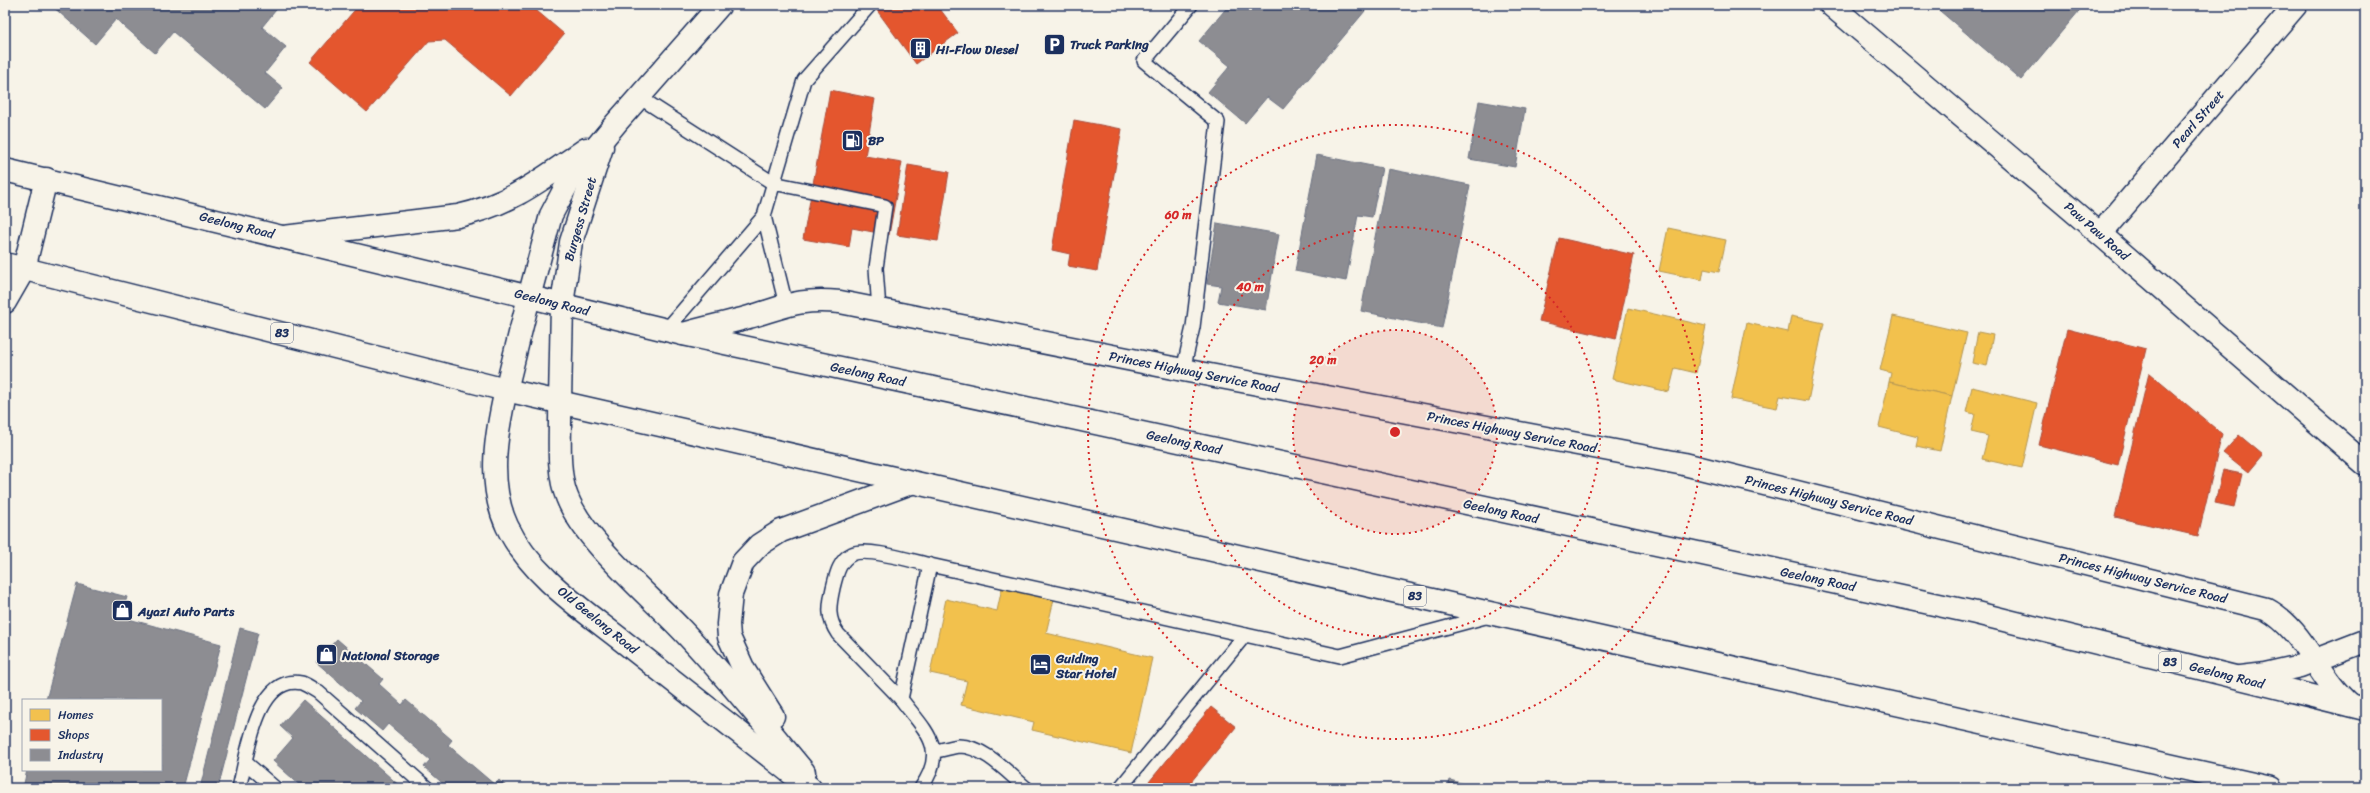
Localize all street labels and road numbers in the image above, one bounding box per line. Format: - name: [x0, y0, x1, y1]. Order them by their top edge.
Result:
- street label: Pearl Street: [2166, 84, 2230, 153]
- street label: Burgess Street: [557, 174, 603, 264]
- street label: Paw Paw Road: [2059, 196, 2136, 267]
- street label: Geelong Road: [197, 205, 278, 246]
- street label: Geelong Road: [512, 282, 593, 323]
- road number: 83: [271, 323, 293, 343]
- street label: Princes Highway Service Road: [1107, 344, 1282, 400]
- street label: Geelong Road: [828, 355, 909, 393]
- street label: Princes Highway Service Road: [1425, 404, 1600, 460]
- street label: Geelong Road: [1144, 423, 1225, 461]
- street label: Princes Highway Service Road: [1743, 468, 1917, 532]
- street label: Geelong Road: [1461, 492, 1542, 530]
- street label: Princes Highway Service Road: [2057, 546, 2231, 610]
- street label: Geelong Road: [1778, 560, 1859, 598]
- street label: Old Geelong Road: [552, 580, 645, 661]
- road number: 83: [1404, 586, 1426, 606]
- road number: 83: [2159, 652, 2181, 672]
- street label: Geelong Road: [2187, 655, 2268, 696]

